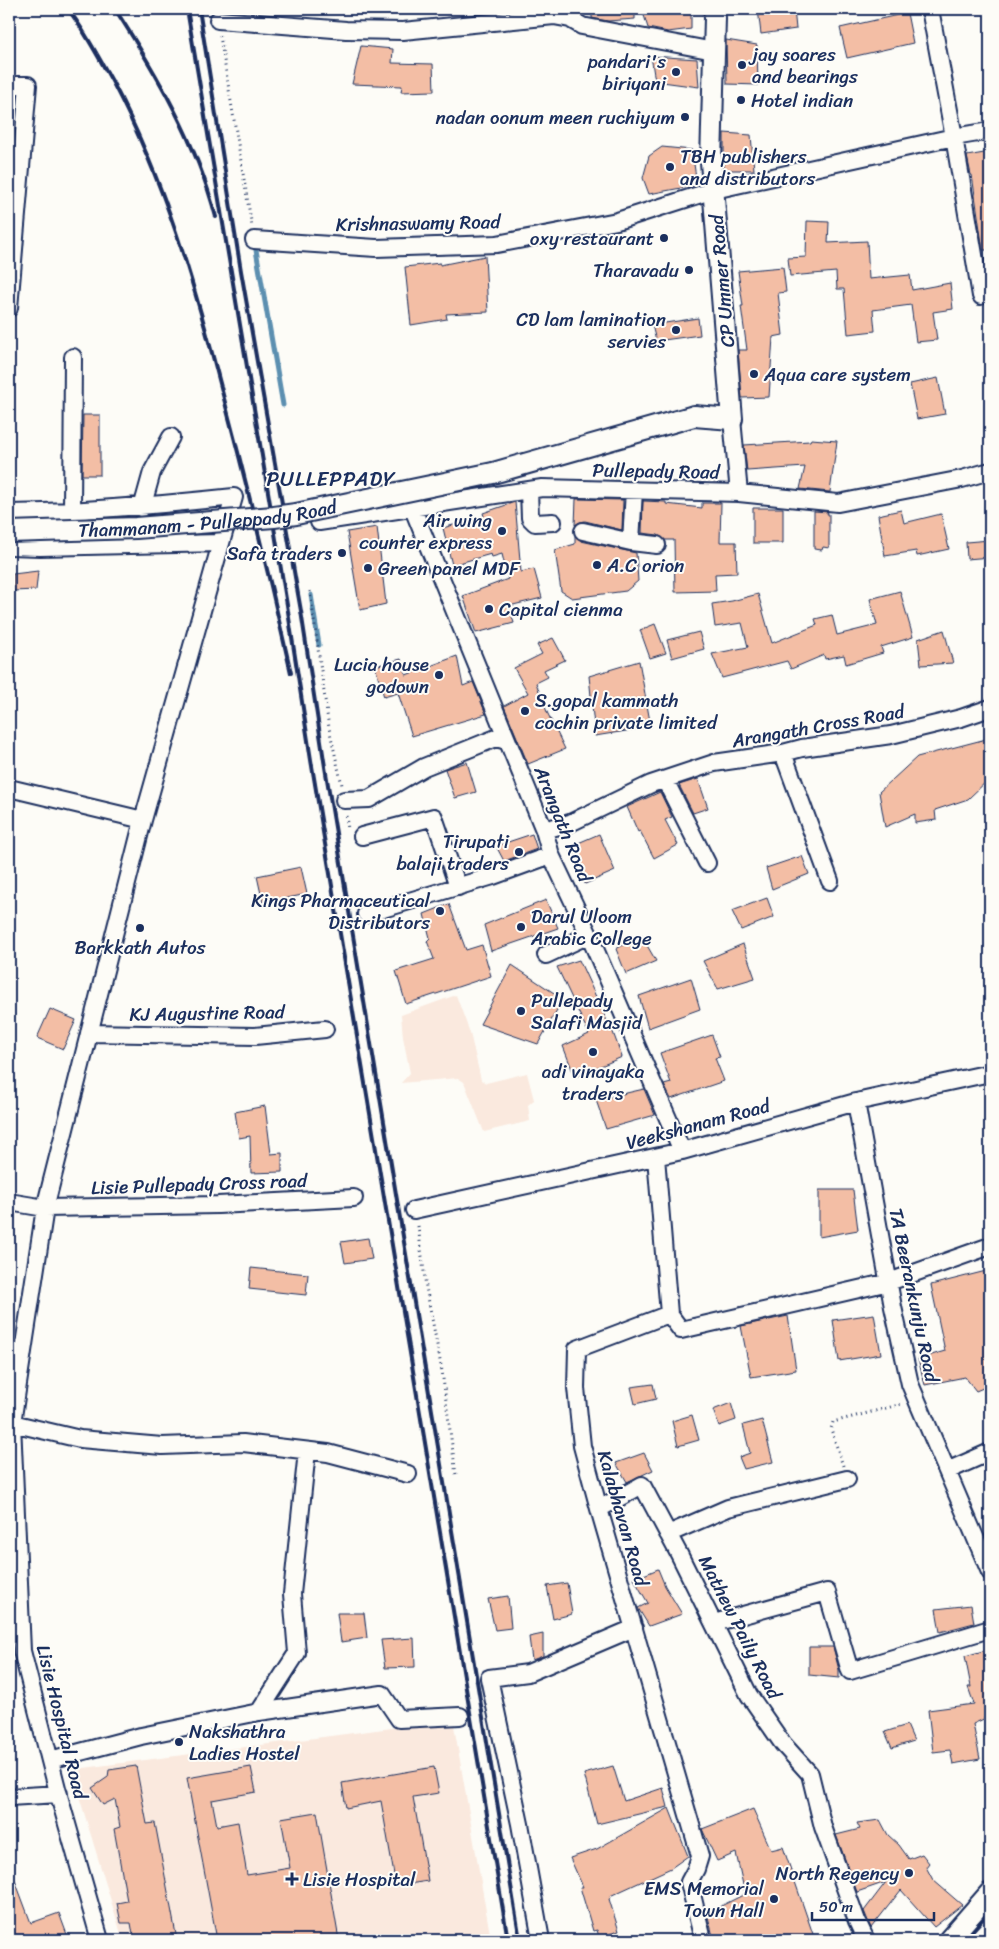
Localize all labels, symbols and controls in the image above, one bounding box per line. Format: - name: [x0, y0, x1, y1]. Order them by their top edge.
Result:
- place label: jay soares and bearings: [748, 38, 858, 93]
- place label: pandari's biriyani: [587, 45, 667, 100]
- marker: jay soares and bearings: [736, 59, 748, 71]
- marker: pandari's biriyani: [670, 66, 682, 78]
- place label: Hotel indian: [751, 84, 853, 117]
- marker: Hotel indian: [735, 94, 747, 106]
- place label: nadan oonum meen ruchiyum: [435, 101, 675, 134]
- marker: nadan oonum meen ruchiyum: [679, 111, 691, 123]
- place label: TBH publishers and distributors: [680, 140, 815, 195]
- marker: TBH publishers and distributors: [664, 161, 676, 173]
- street label: Krishnaswamy Road: [335, 205, 503, 241]
- street label: CP Ummer Road: [700, 211, 744, 349]
- place label: oxy restaurant: [530, 222, 654, 255]
- marker: oxy restaurant: [658, 232, 670, 244]
- place label: Tharavadu: [593, 254, 679, 287]
- marker: Tharavadu: [683, 264, 695, 276]
- place label: CD lam lamination servies: [516, 303, 666, 358]
- marker: CD lam lamination servies: [670, 324, 682, 336]
- place label: Aqua care system: [763, 358, 911, 391]
- marker: Aqua care system: [748, 368, 760, 380]
- street label: Pullepady Road: [592, 453, 722, 489]
- district label: PULLEPPADY: [266, 460, 396, 498]
- street label: Thammanam - Pulleppady Road: [78, 489, 342, 546]
- place label: Air wing counter express: [359, 504, 492, 559]
- marker: Air wing counter express: [496, 525, 508, 537]
- place label: Safa traders: [227, 537, 332, 570]
- marker: Safa traders: [336, 547, 348, 559]
- place label: A.C orion: [606, 549, 684, 582]
- place label: Green panel MDF: [378, 552, 521, 585]
- marker: A.C orion: [591, 559, 603, 571]
- marker: Green panel MDF: [362, 562, 374, 574]
- place label: Capital cienma: [499, 593, 623, 626]
- marker: Capital cienma: [483, 603, 495, 615]
- place label: Lucia house godown: [334, 648, 429, 703]
- marker: Lucia house godown: [433, 669, 445, 681]
- place label: S.gopal kammath cochin private limited: [535, 684, 719, 739]
- street label: Arangath Cross Road: [728, 694, 909, 758]
- marker: S.gopal kammath cochin private limited: [519, 705, 531, 717]
- street label: Arangath Road: [524, 760, 602, 889]
- place label: Tirupati balaji traders: [396, 825, 510, 880]
- marker: Tirupati balaji traders: [513, 846, 525, 858]
- place label: Kings Pharmaceutical Distributors: [251, 884, 431, 939]
- place label: Darul Uloom Arabic College: [530, 900, 652, 955]
- marker: Kings Pharmaceutical Distributors: [434, 905, 446, 917]
- marker: Darul Uloom Arabic College: [515, 921, 527, 933]
- marker: Barkkath Autos: [134, 922, 146, 934]
- place label: Barkkath Autos: [75, 931, 206, 964]
- place label: Pullepady Salafi Masjid: [531, 984, 644, 1039]
- street label: KJ Augustine Road: [129, 995, 286, 1031]
- marker: Pullepady Salafi Masjid: [515, 1005, 527, 1017]
- marker: adi vinayaka traders: [587, 1046, 599, 1058]
- place label: adi vinayaka traders: [542, 1055, 645, 1110]
- street label: Veekshanam Road: [622, 1088, 776, 1159]
- street label: Lisie Pullepady Cross road: [90, 1164, 309, 1204]
- street label: TA Beerankunju Road: [879, 1205, 949, 1387]
- street label: Kalabhavan Road: [588, 1446, 659, 1592]
- street label: Mathew Paily Road: [689, 1549, 792, 1707]
- street label: Lisie Hospital Road: [27, 1641, 98, 1805]
- place label: Nakshathra Ladies Hostel: [189, 1715, 300, 1770]
- marker: Nakshathra Ladies Hostel: [173, 1736, 185, 1748]
- place label: North Regency: [776, 1857, 899, 1890]
- place label: Lisie Hospital: [303, 1863, 416, 1896]
- marker: North Regency: [903, 1867, 915, 1879]
- marker: Lisie Hospital: [285, 1872, 299, 1886]
- place label: EMS Memorial Town Hall: [644, 1872, 765, 1927]
- scale bar: [812, 1889, 934, 1921]
- marker: EMS Memorial Town Hall: [768, 1893, 780, 1905]
- text: 50 m: [819, 1894, 854, 1920]

